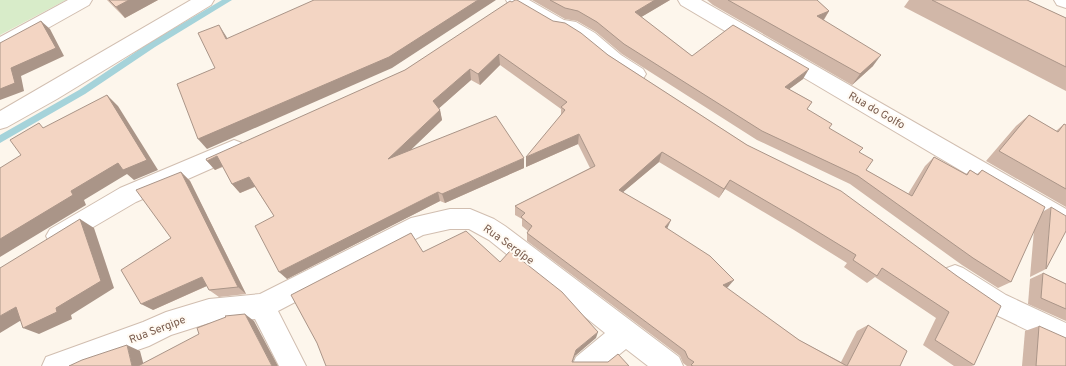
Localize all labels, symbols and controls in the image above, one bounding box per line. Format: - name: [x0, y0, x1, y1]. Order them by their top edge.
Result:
- street label: Rua do Golfo: [846, 89, 907, 133]
- street label: Rua Sergípe: [480, 222, 537, 268]
- street label: Rua Sergipe: [127, 313, 188, 347]

